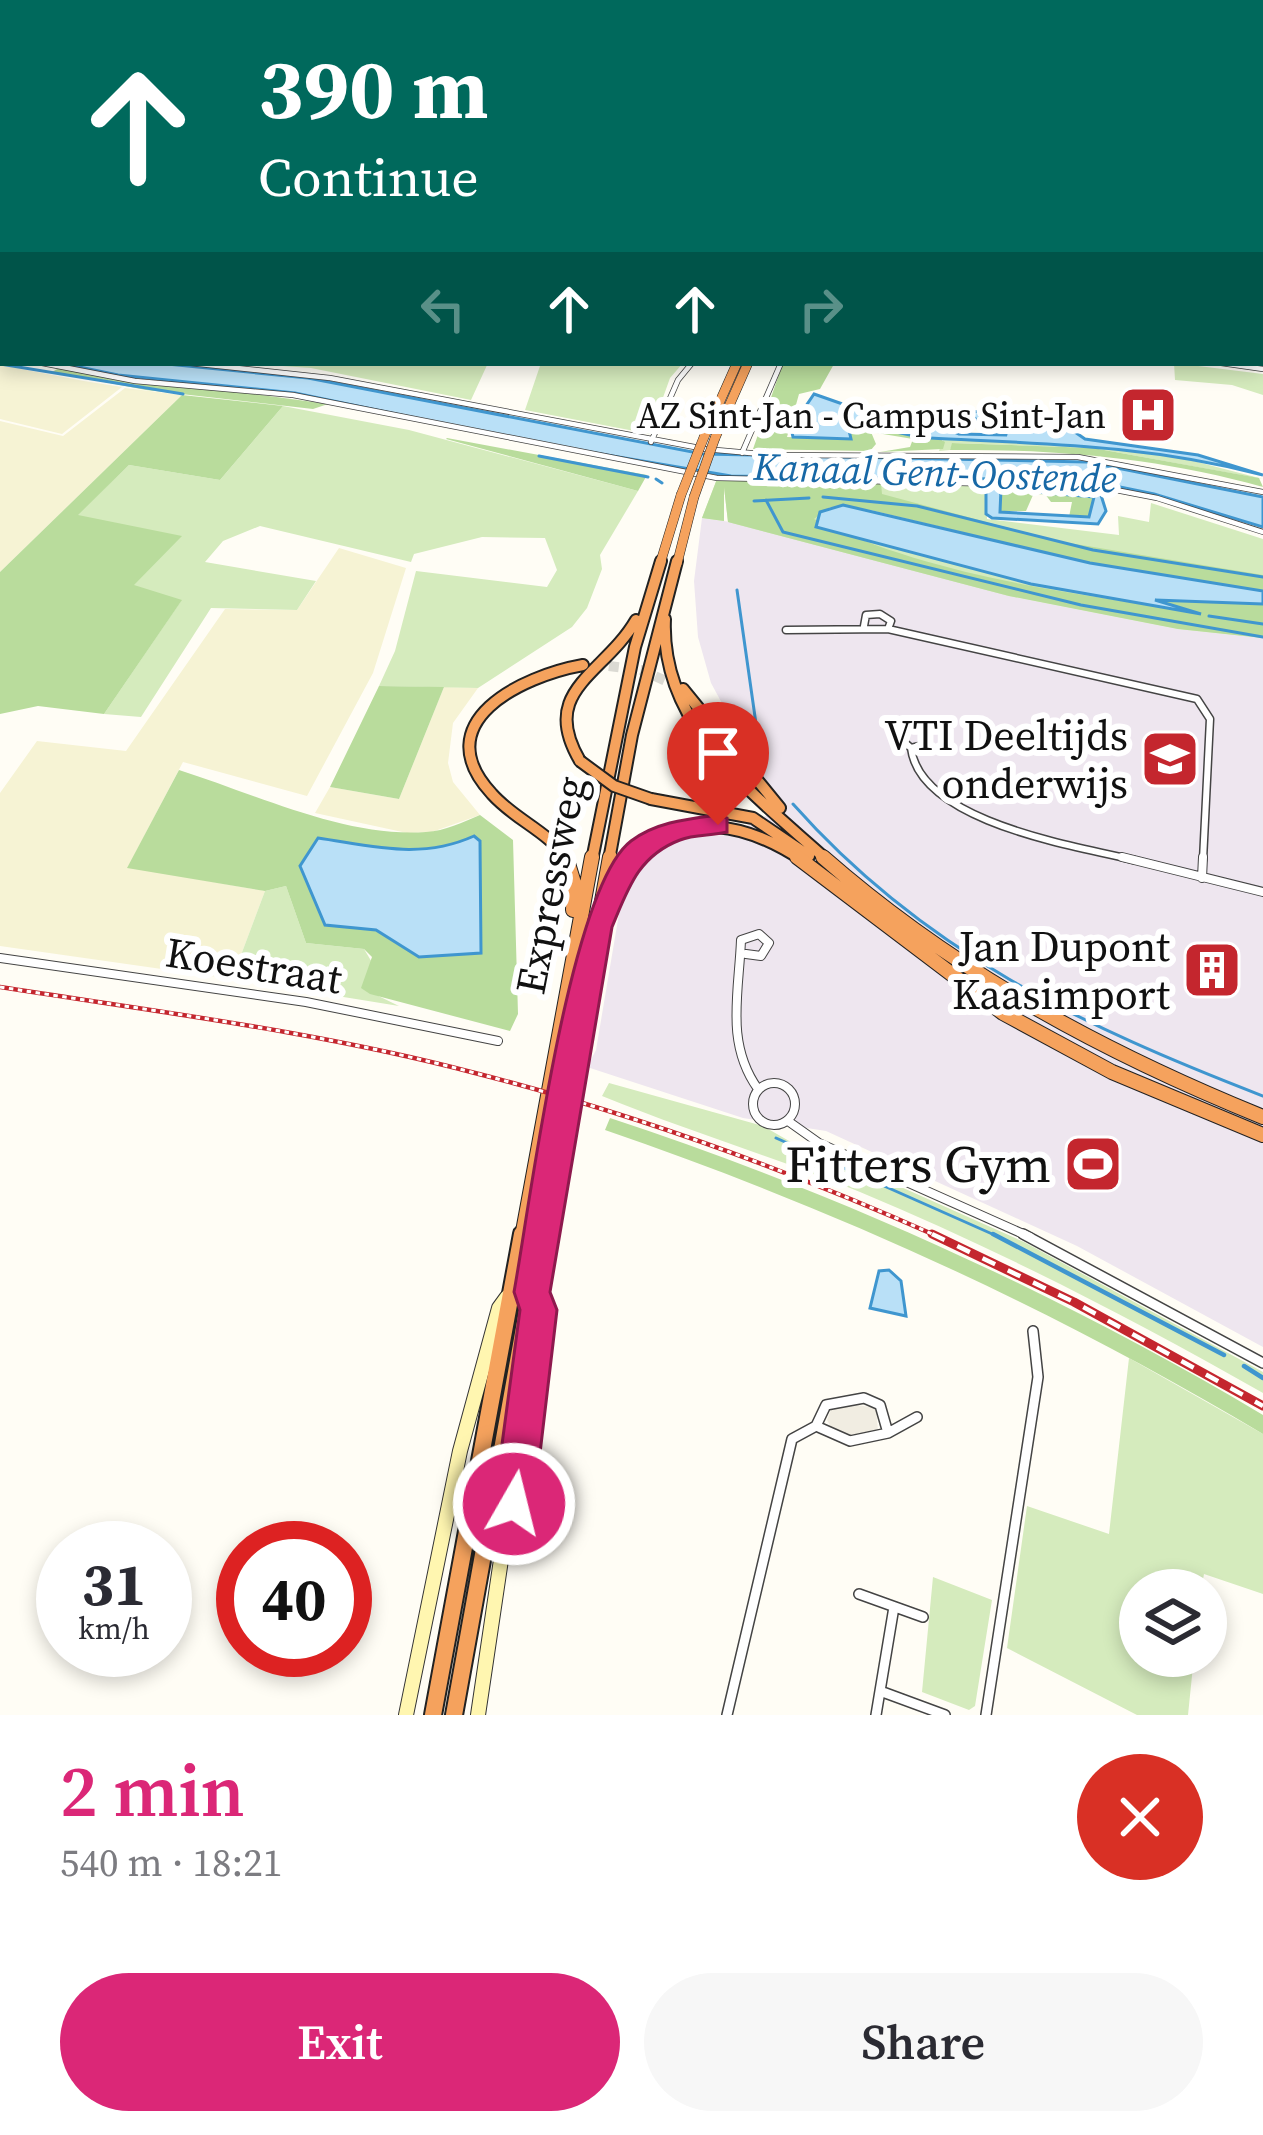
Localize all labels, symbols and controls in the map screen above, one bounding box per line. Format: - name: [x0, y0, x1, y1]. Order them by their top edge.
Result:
- text: 390 m: [258, 31, 489, 146]
- icon: ahead: [60, 48, 216, 204]
- text: Continue: [258, 140, 479, 214]
- icon: left: [410, 276, 476, 342]
- icon: ahead: [536, 276, 602, 342]
- icon: ahead: [662, 276, 728, 342]
- icon: right: [788, 276, 854, 342]
- hospital icon: AZ Sint-Jan - Campus Sint-Jan: [1117, 384, 1179, 446]
- place label: AZ Sint-Jan - Campus Sint-Jan: [636, 391, 1106, 440]
- water label: Kanaal Gent-Oostende: [751, 440, 1118, 505]
- pin: [667, 702, 769, 825]
- place label: VTI Deeltijds onderwijs: [884, 706, 1128, 812]
- icon: arrive: [685, 720, 751, 786]
- school or university icon: VTI Deeltijds onderwijs: [1139, 728, 1201, 790]
- street label: Expressweg: [500, 771, 600, 999]
- place label: Jan Dupont Kaasimport: [952, 917, 1170, 1023]
- street label: Koestraat: [162, 922, 346, 1008]
- building icon: Jan Dupont Kaasimport: [1181, 939, 1243, 1001]
- place label: Fitters Gym: [785, 1129, 1051, 1199]
- sports icon: Fitters Gym: [1062, 1133, 1124, 1195]
- position arrow: [451, 1441, 577, 1567]
- speed limit sign: 40: [216, 1521, 372, 1677]
- text: 31: [81, 1543, 147, 1625]
- map controls: [1119, 1569, 1227, 1677]
- button: layers: [1119, 1569, 1227, 1677]
- text: km/h: [78, 1608, 150, 1649]
- text: 2 min: [60, 1741, 245, 1840]
- button: close: [1077, 1754, 1203, 1880]
- text: 540 m · 18:21: [60, 1836, 282, 1889]
- button: Exit: [60, 1973, 620, 2111]
- button: Share: [644, 1973, 1203, 2111]

